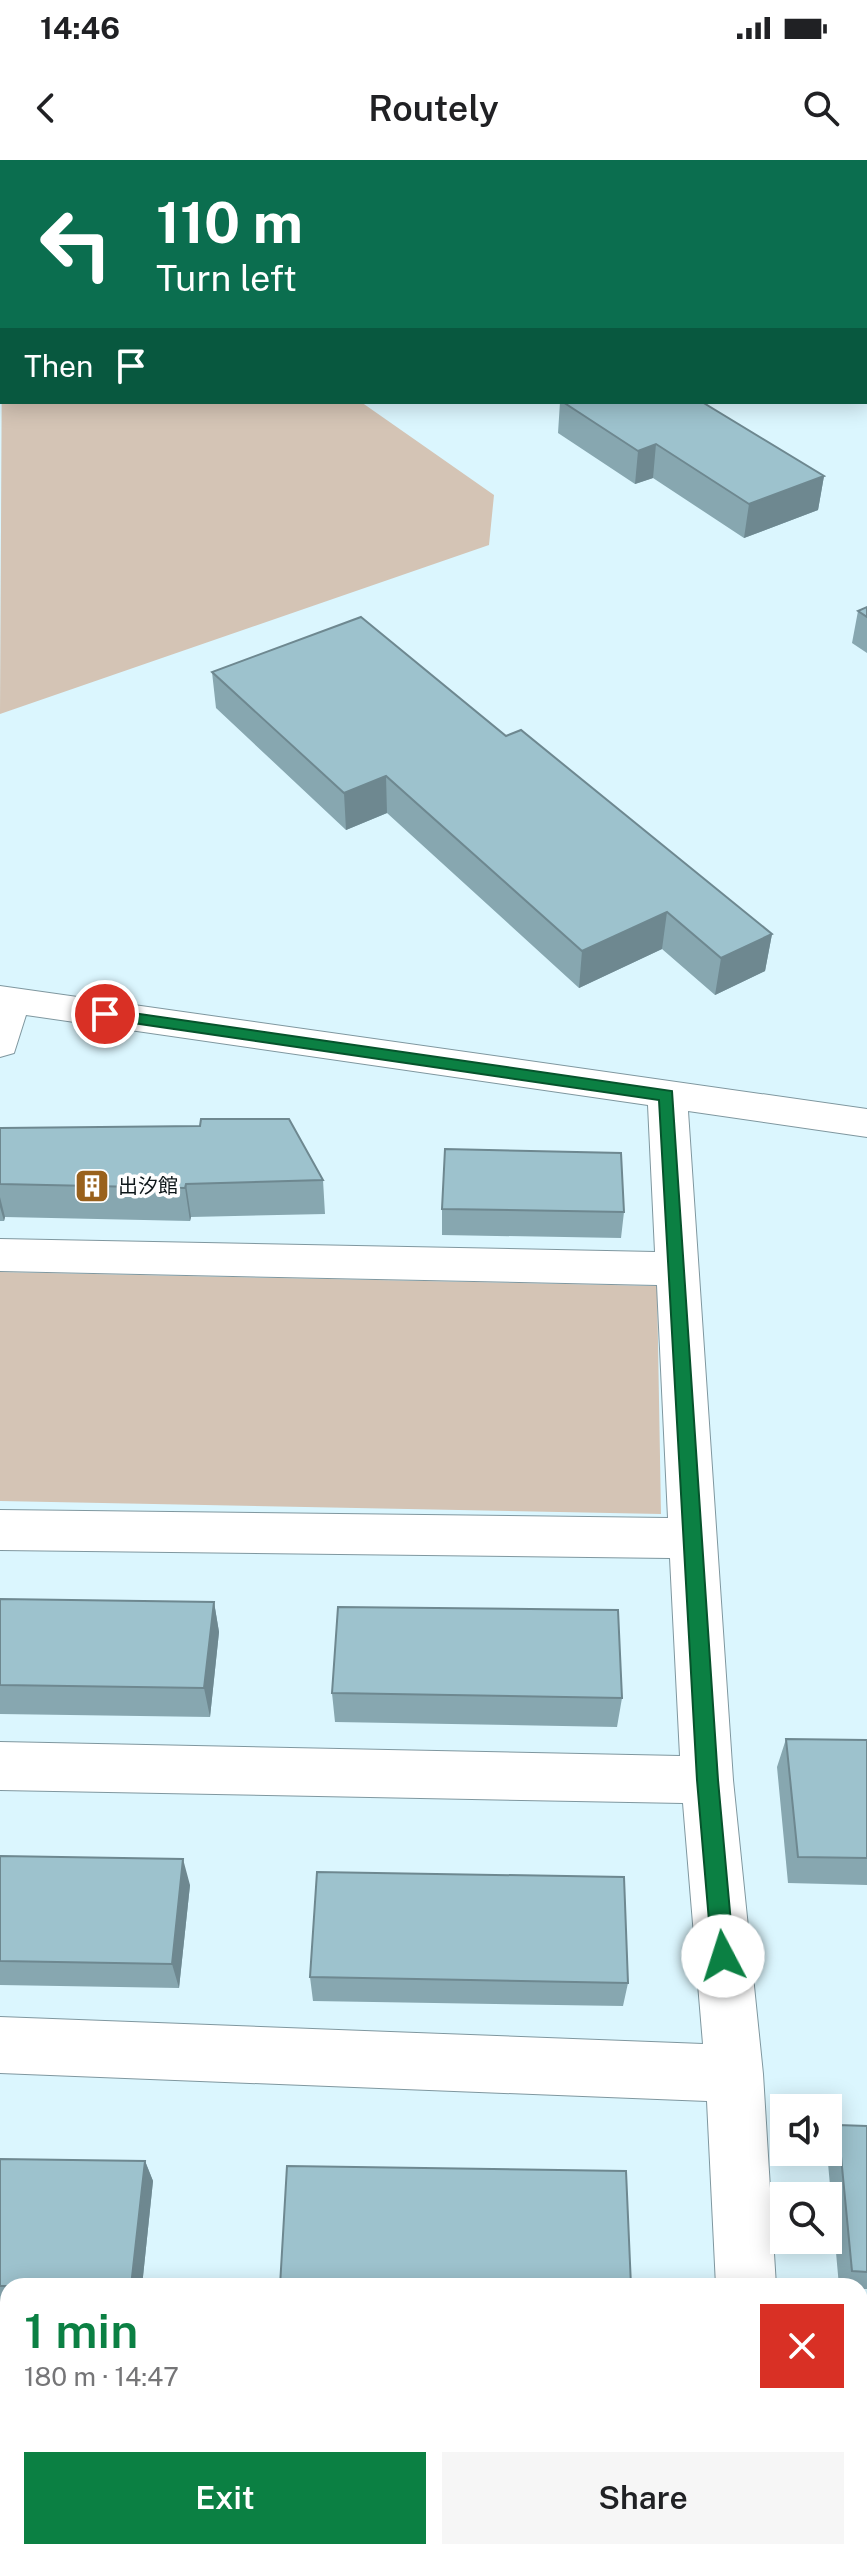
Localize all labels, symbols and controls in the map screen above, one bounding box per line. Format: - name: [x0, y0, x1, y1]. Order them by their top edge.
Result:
- text: 14:46: [40, 10, 120, 46]
- icon: back: [24, 86, 68, 130]
- icon: search: [799, 86, 843, 130]
- text: Routely: [368, 87, 499, 129]
- text: 110 m: [156, 190, 303, 256]
- icon: left: [24, 192, 128, 296]
- text: Turn left: [156, 257, 297, 299]
- icon: arrive: [109, 344, 153, 388]
- text: Then: [24, 348, 93, 384]
- pin: [71, 980, 139, 1048]
- icon: arrive: [83, 992, 127, 1036]
- building icon: 出汐館: [73, 1167, 111, 1205]
- place label: 出汐館: [118, 1174, 178, 1198]
- position arrow: [681, 1914, 765, 1998]
- map controls: [770, 2094, 842, 2254]
- button: sound: [770, 2094, 842, 2166]
- button: search: [770, 2182, 842, 2254]
- text: 1 min: [24, 2302, 138, 2359]
- button: close: [760, 2304, 844, 2388]
- text: 180 m · 14:47: [24, 2361, 179, 2392]
- button: Exit: [24, 2452, 426, 2544]
- button: Share: [442, 2452, 844, 2544]

